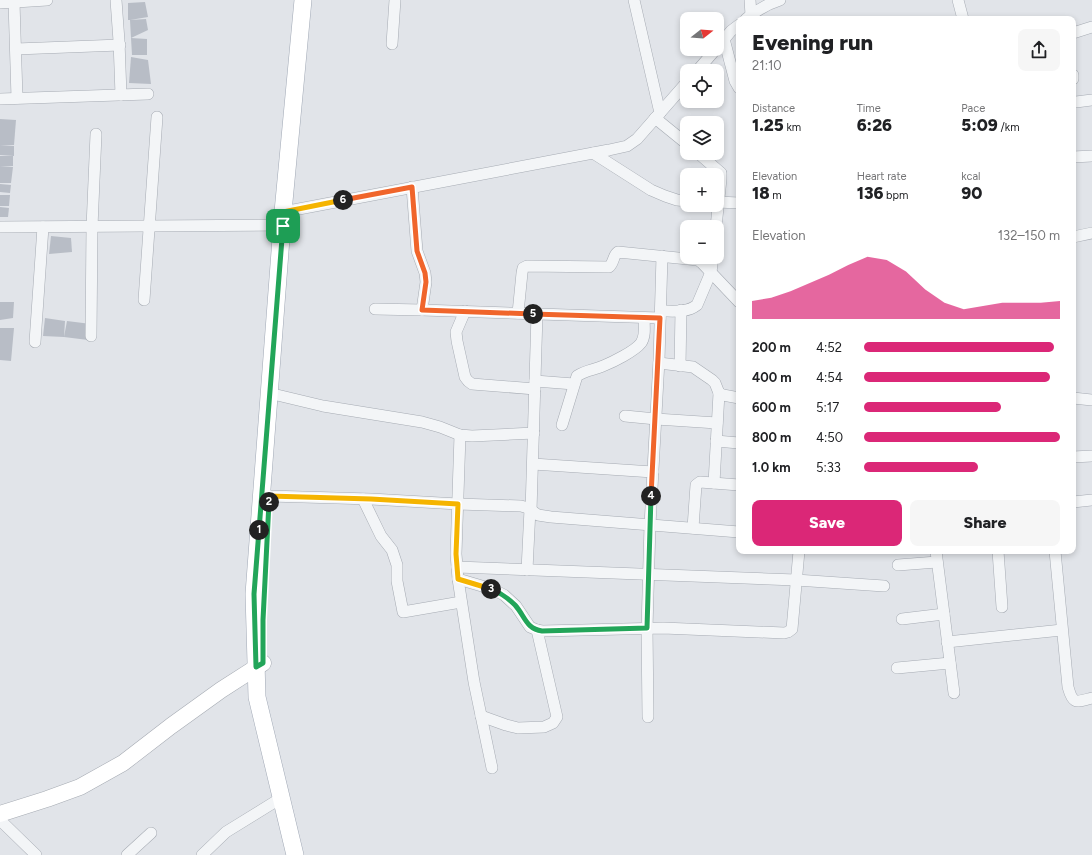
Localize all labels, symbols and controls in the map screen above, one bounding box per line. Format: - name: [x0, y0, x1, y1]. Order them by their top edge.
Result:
- north arrow: [680, 12, 724, 56]
- map controls: [680, 12, 724, 264]
- text: Evening run: [752, 29, 873, 56]
- button: share: [1018, 29, 1060, 71]
- text: 21:10: [752, 58, 782, 73]
- button: locate: [680, 64, 724, 108]
- text: Distance: [752, 102, 795, 115]
- text: Time: [857, 102, 881, 115]
- text: Pace: [961, 102, 985, 115]
- text: 1.25: [752, 115, 784, 135]
- text: 6:26: [857, 115, 892, 135]
- text: 5:09: [961, 115, 998, 135]
- button: layers: [680, 116, 724, 160]
- text: km: [784, 121, 801, 134]
- text: /km: [998, 121, 1020, 134]
- button: +: [680, 168, 724, 212]
- text: Elevation: [752, 170, 797, 183]
- text: Heart rate: [857, 170, 907, 183]
- text: kcal: [961, 170, 981, 183]
- text: 18: [752, 183, 770, 203]
- text: 136: [857, 183, 883, 203]
- text: 90: [961, 183, 982, 203]
- text: m: [770, 189, 782, 202]
- text: bpm: [883, 189, 908, 202]
- pin: 6: [333, 190, 353, 210]
- text: 6: [340, 193, 346, 206]
- pin: [266, 209, 300, 243]
- icon: arrive: [272, 215, 294, 237]
- button: −: [680, 220, 724, 264]
- text: Elevation: [752, 228, 805, 243]
- text: 132–150 m: [998, 228, 1060, 243]
- pin: 5: [523, 304, 543, 324]
- text: 5: [530, 307, 536, 320]
- text: 200 m: [752, 340, 791, 355]
- text: 4:52: [816, 340, 842, 355]
- text: 400 m: [752, 370, 792, 385]
- text: 4:54: [816, 370, 843, 385]
- text: 600 m: [752, 400, 791, 415]
- text: 5:17: [816, 400, 839, 415]
- text: 800 m: [752, 430, 791, 445]
- text: 4:50: [816, 430, 843, 445]
- text: 1.0 km: [752, 460, 791, 475]
- text: 5:33: [816, 460, 841, 475]
- pin: 4: [641, 486, 661, 506]
- text: 4: [648, 489, 654, 502]
- pin: 2: [259, 492, 279, 512]
- text: 2: [266, 495, 272, 508]
- button: Save: [752, 500, 902, 546]
- button: Share: [910, 500, 1060, 546]
- pin: 1: [249, 520, 269, 540]
- text: 1: [257, 523, 261, 536]
- pin: 3: [481, 579, 501, 599]
- text: 3: [488, 582, 494, 595]

